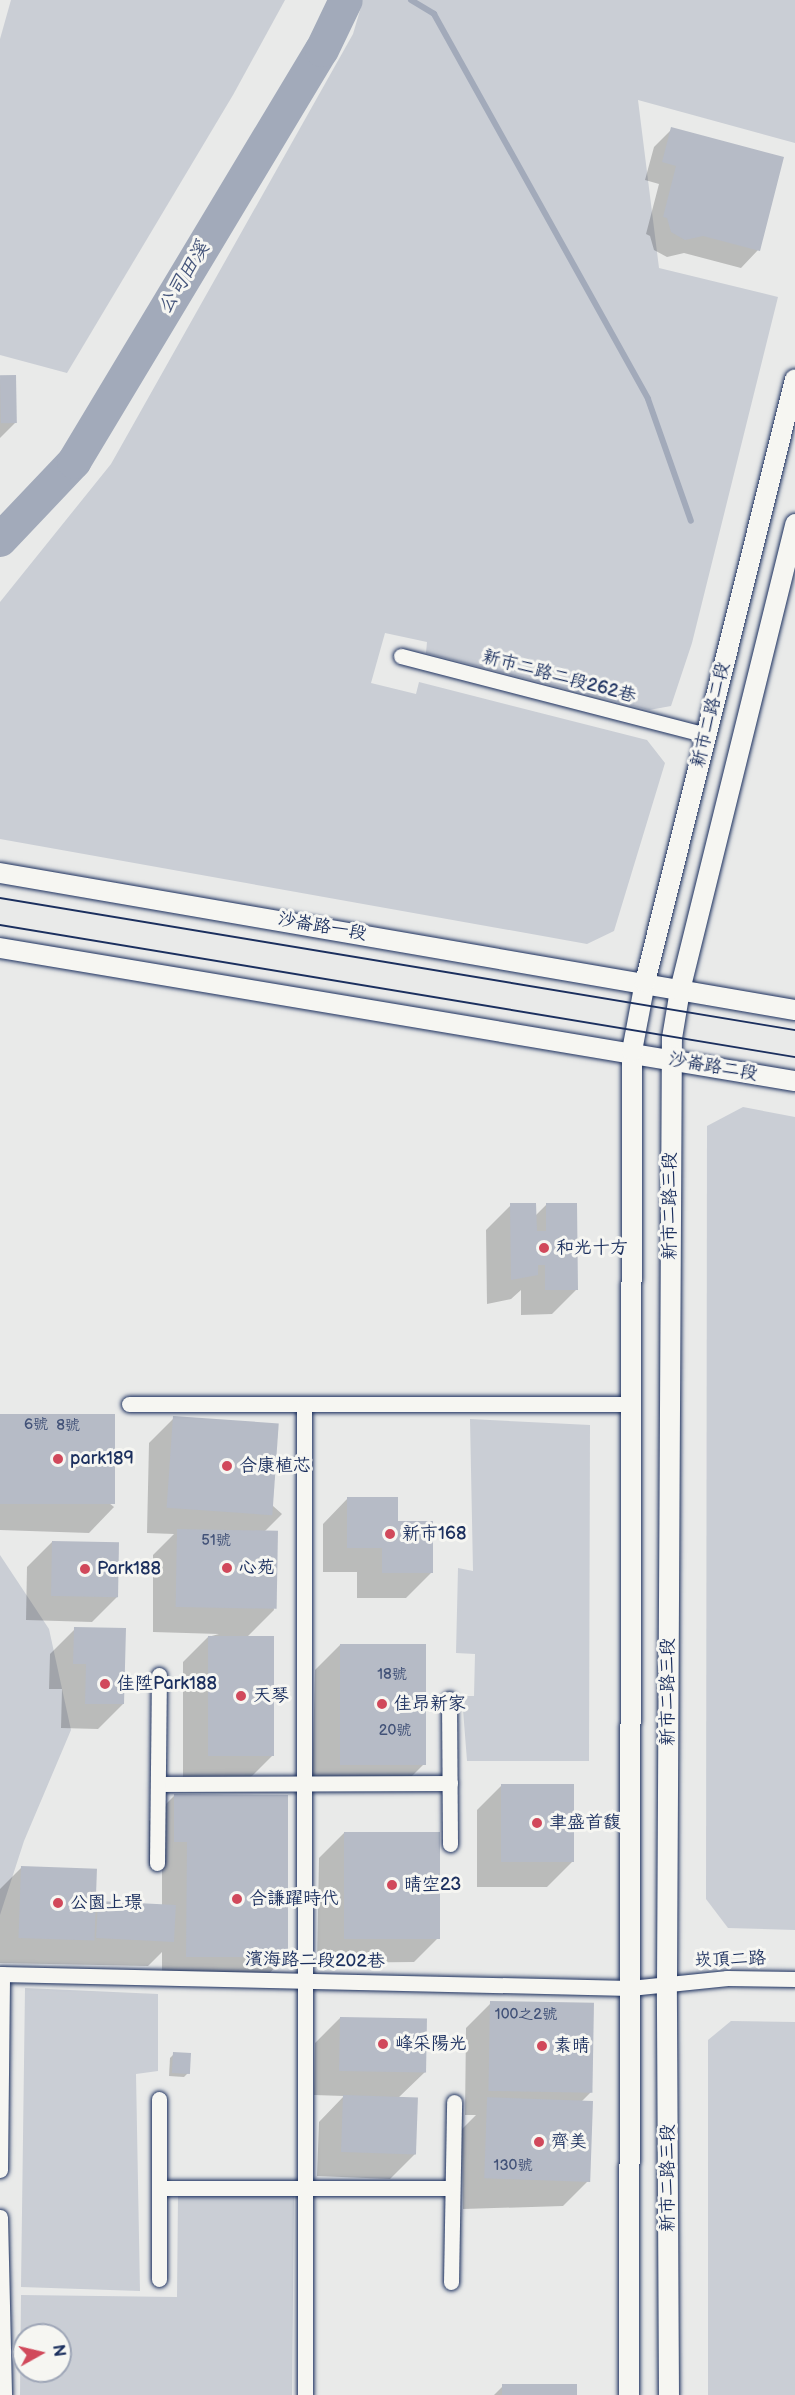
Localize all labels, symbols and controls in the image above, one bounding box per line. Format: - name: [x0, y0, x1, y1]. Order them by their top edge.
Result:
- water label: 公司田溪: [153, 238, 215, 318]
- street label: 新市二路二段262巷: [480, 646, 638, 708]
- street label: 新市二路二段: [687, 660, 735, 770]
- street label: 沙崙路一段: [276, 909, 368, 945]
- street label: 沙崙路二段: [667, 1049, 759, 1085]
- street label: 新市二路三段: [659, 1152, 681, 1260]
- place label: 和光十方: [556, 1237, 628, 1259]
- marker: 和光十方: [537, 1241, 551, 1255]
- house number: 6號: [24, 1416, 48, 1434]
- house number: 8號: [56, 1417, 80, 1435]
- place label: park189: [70, 1448, 134, 1470]
- marker: park189: [51, 1452, 65, 1466]
- place label: 合康植芯: [239, 1455, 311, 1477]
- marker: 合康植芯: [220, 1459, 234, 1473]
- place label: 新市168: [402, 1523, 466, 1545]
- marker: 新市168: [383, 1527, 397, 1541]
- house number: 51號: [201, 1532, 231, 1550]
- place label: 心苑: [239, 1557, 275, 1579]
- place label: Park188: [97, 1558, 161, 1580]
- marker: 心苑: [220, 1561, 234, 1575]
- marker: Park188: [78, 1562, 92, 1576]
- street label: 新市二路三段: [657, 1638, 679, 1746]
- house number: 18號: [377, 1666, 407, 1684]
- place label: 佳陞Park188: [117, 1673, 217, 1695]
- marker: 佳陞Park188: [98, 1677, 112, 1691]
- place label: 天琴: [253, 1685, 289, 1707]
- marker: 天琴: [234, 1689, 248, 1703]
- place label: 佳昂新家: [394, 1693, 466, 1715]
- marker: 佳昂新家: [375, 1697, 389, 1711]
- house number: 20號: [379, 1722, 411, 1740]
- place label: 聿盛首馥: [549, 1812, 621, 1834]
- marker: 聿盛首馥: [530, 1816, 544, 1830]
- place label: 晴空23: [404, 1874, 461, 1896]
- marker: 晴空23: [385, 1878, 399, 1892]
- place label: 合謙躍時代: [249, 1888, 339, 1910]
- place label: 公園上璟: [70, 1892, 142, 1914]
- marker: 合謙躍時代: [230, 1892, 244, 1906]
- marker: 公園上璟: [51, 1896, 65, 1910]
- street label: 崁頂二路: [694, 1948, 766, 1972]
- street label: 濱海路二段202巷: [245, 1949, 385, 1973]
- house number: 100之2號: [495, 2006, 557, 2024]
- place label: 峰采陽光: [395, 2033, 467, 2055]
- place label: 素晴: [554, 2035, 590, 2057]
- marker: 峰采陽光: [376, 2037, 390, 2051]
- marker: 素晴: [535, 2039, 549, 2053]
- street label: 新市二路三段: [657, 2124, 679, 2232]
- place label: 齊美: [551, 2131, 587, 2153]
- marker: 齊美: [532, 2135, 546, 2149]
- house number: 130號: [494, 2157, 532, 2175]
- north arrow: [12, 2323, 72, 2383]
- text: N: [48, 2343, 69, 2358]

